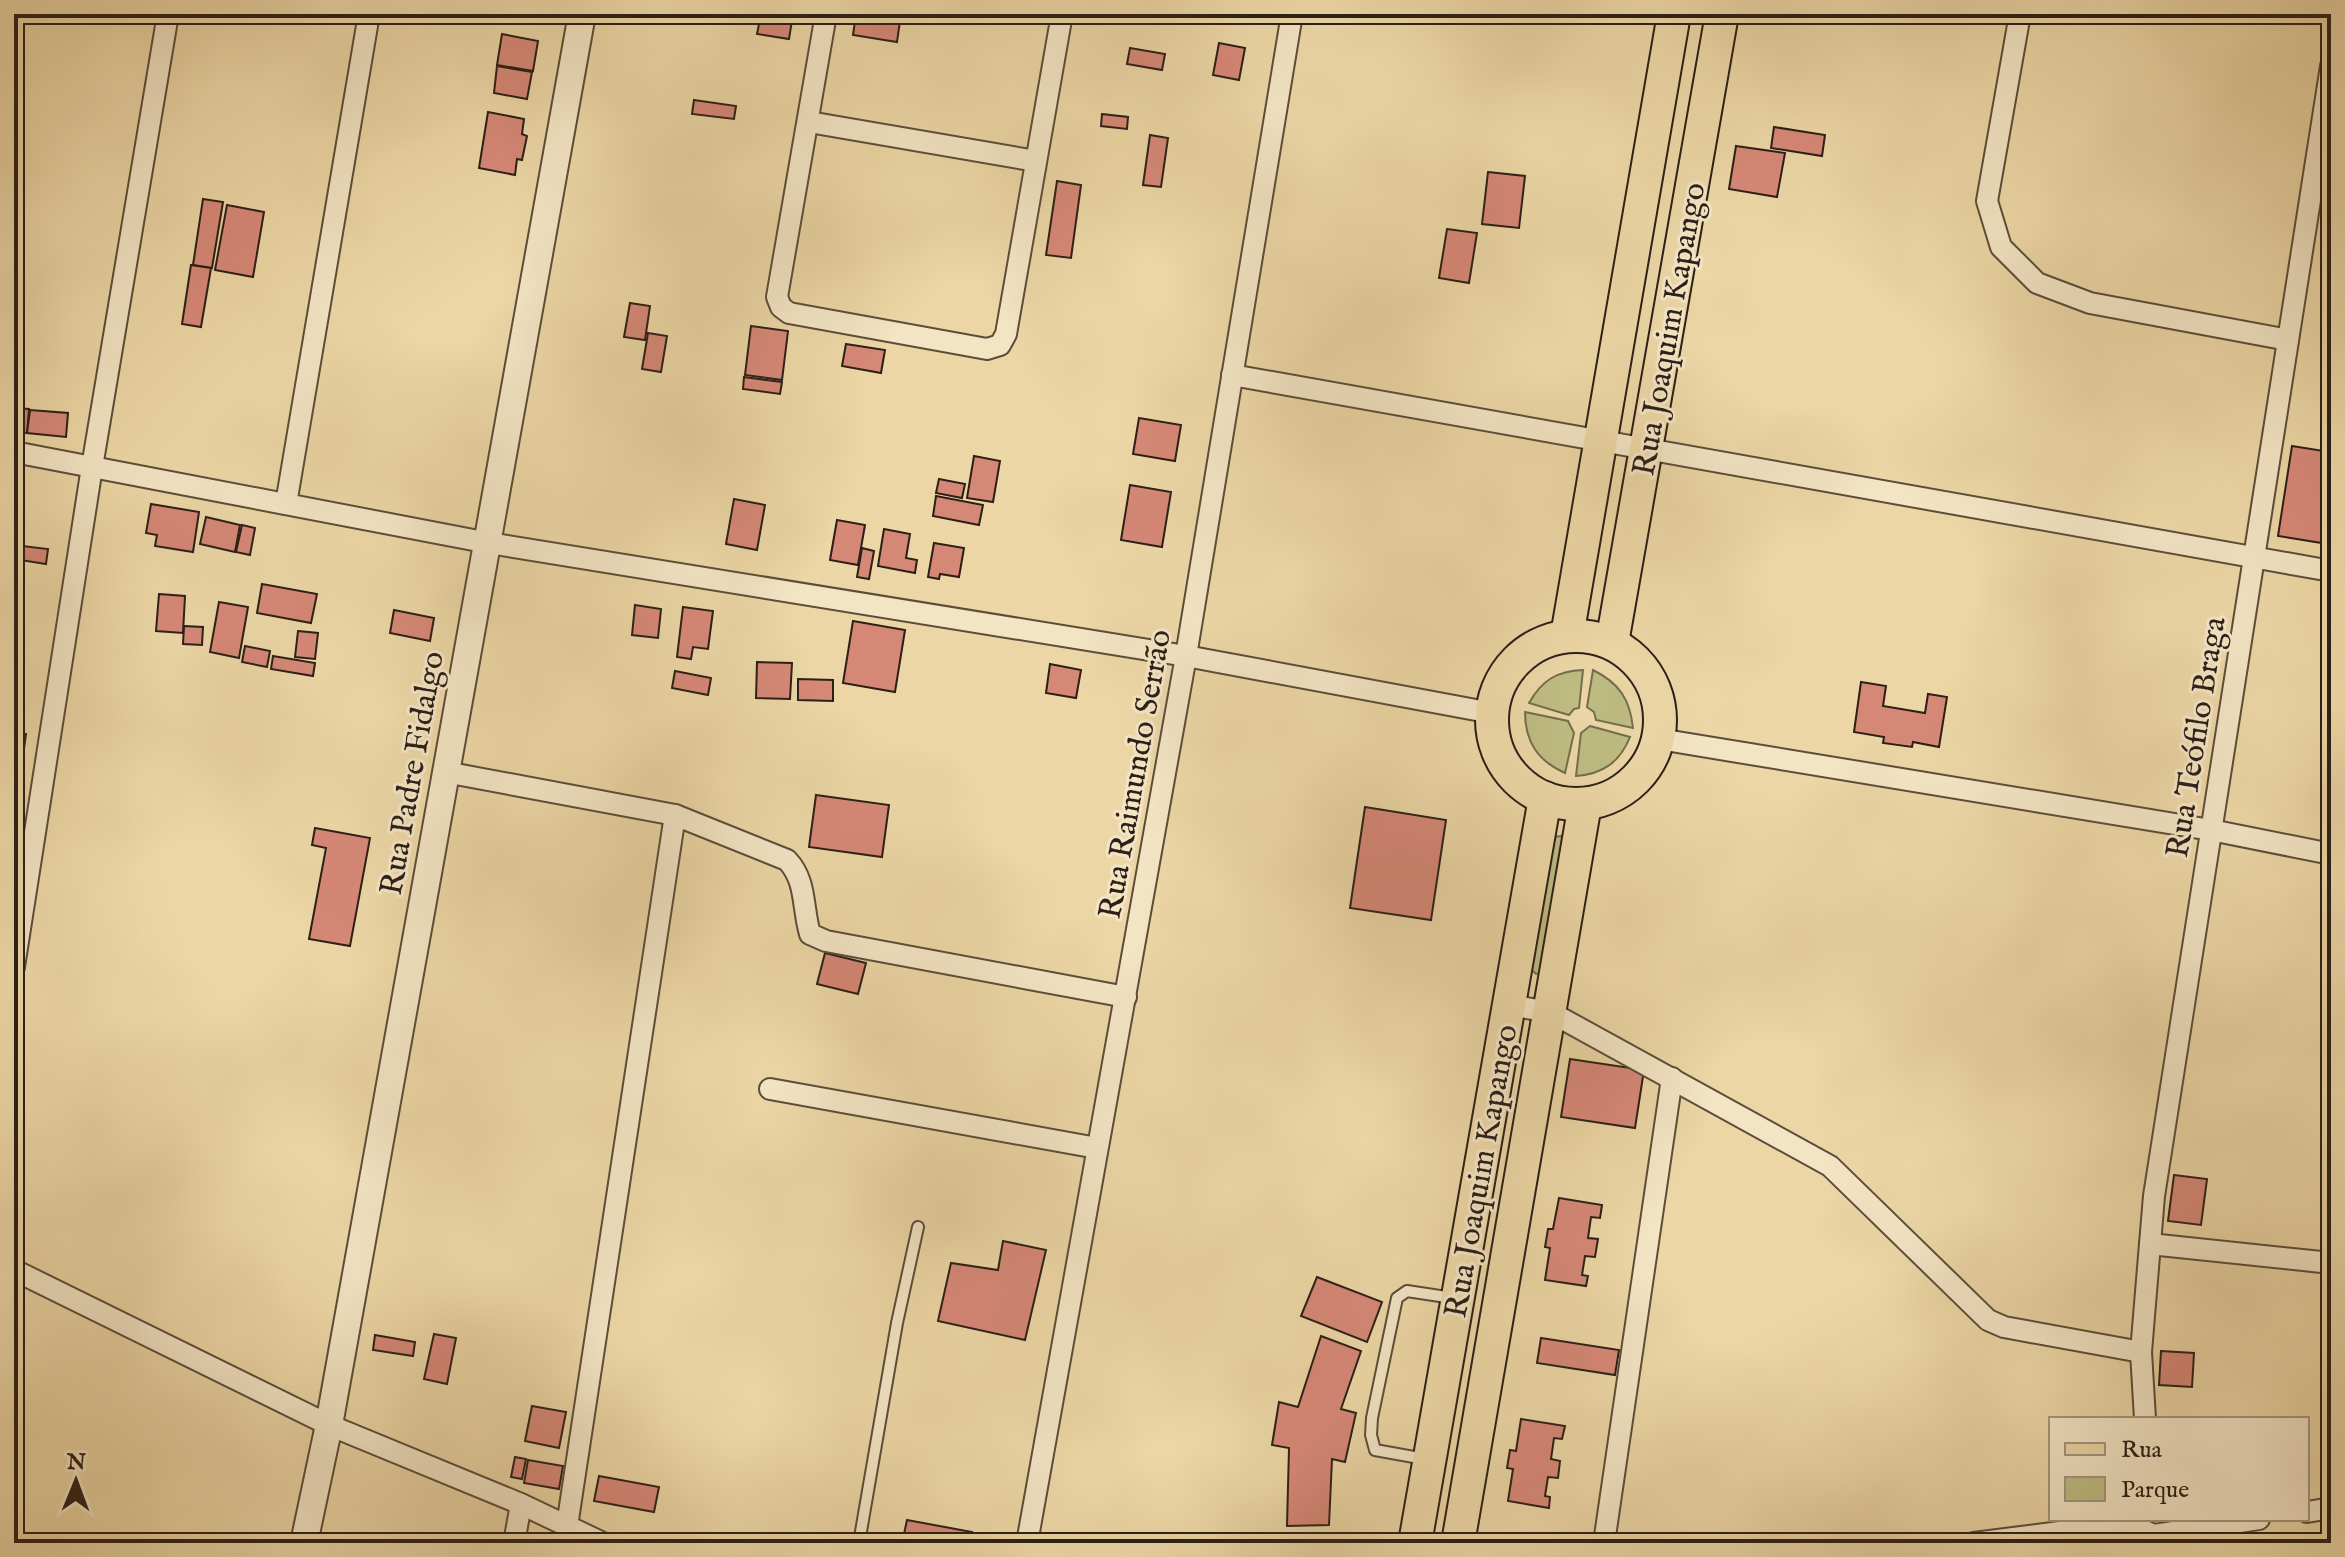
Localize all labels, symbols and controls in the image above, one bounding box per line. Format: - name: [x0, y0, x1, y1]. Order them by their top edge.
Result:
- street label: Rua Joaquim Kapango: [1624, 180, 1716, 479]
- street label: Rua Teófilo Braga: [2158, 614, 2237, 861]
- street label: Rua Raimundo Serrão: [1091, 626, 1182, 922]
- street label: Rua Padre Fidalgo: [372, 648, 455, 899]
- street label: Rua Joaquim Kapango: [1436, 1022, 1528, 1321]
- legend: [2049, 1417, 2309, 1521]
- text: Rua: [2121, 1435, 2163, 1466]
- north arrow: [36, 1441, 116, 1521]
- text: N: [66, 1449, 86, 1477]
- text: Parque: [2121, 1475, 2189, 1506]

